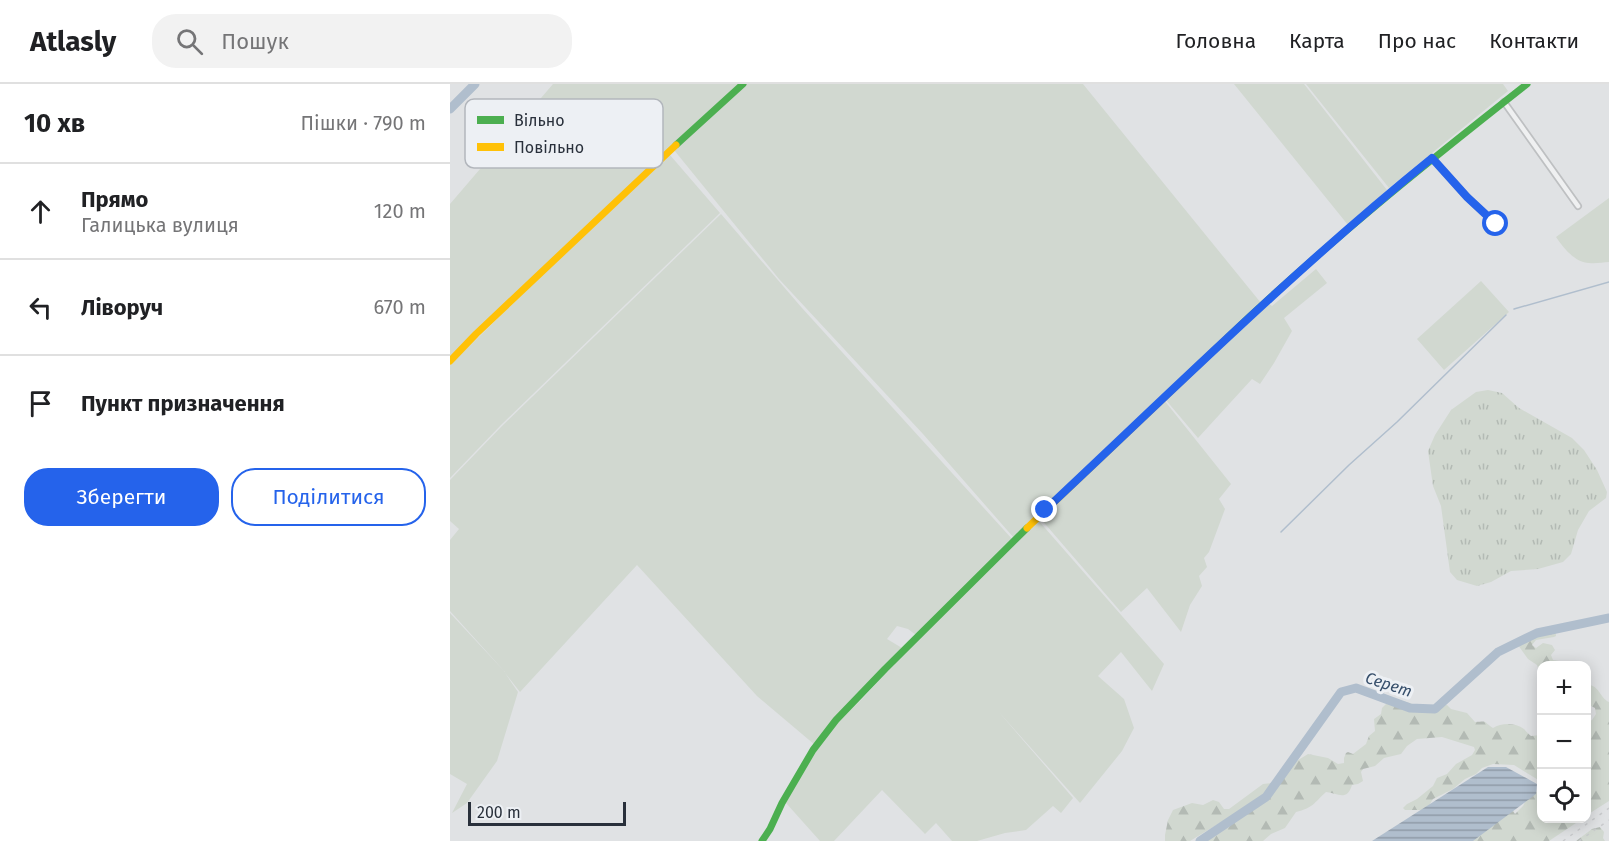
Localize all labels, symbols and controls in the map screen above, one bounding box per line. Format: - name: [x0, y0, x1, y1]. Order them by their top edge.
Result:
- search box: [152, 14, 572, 68]
- text: Atlasly: [30, 25, 116, 58]
- icon: search: [173, 25, 206, 58]
- text: Пошук: [221, 28, 289, 55]
- text: Головна: [1175, 28, 1256, 54]
- text: Карта: [1289, 28, 1345, 54]
- text: Про нас: [1378, 28, 1456, 54]
- text: Контакти: [1489, 28, 1579, 54]
- legend: [465, 99, 663, 168]
- text: 10 хв: [24, 108, 85, 139]
- text: Пішки · 790 m: [301, 111, 426, 135]
- text: Вільно: [514, 111, 565, 130]
- text: Повільно: [514, 138, 584, 157]
- text: Прямо: [81, 186, 148, 213]
- icon: ahead: [24, 195, 57, 228]
- text: 120 m: [374, 199, 426, 223]
- route start: [1482, 210, 1508, 236]
- text: Галицька вулиця: [81, 213, 239, 237]
- icon: left: [24, 291, 57, 324]
- text: Ліворуч: [81, 294, 163, 321]
- text: 670 m: [374, 295, 426, 319]
- icon: arrive: [24, 387, 57, 420]
- text: Пункт призначення: [81, 390, 285, 417]
- button: Зберегти: [24, 468, 219, 526]
- button: Поділитися: [231, 468, 426, 526]
- route end: [1031, 496, 1057, 522]
- map controls: [1537, 661, 1591, 823]
- button: +: [1537, 661, 1591, 715]
- water label: Серет: [1363, 668, 1415, 701]
- button: −: [1537, 715, 1591, 769]
- button: locate: [1537, 769, 1591, 823]
- scale bar: [468, 799, 626, 826]
- text: 200 m: [477, 803, 521, 822]

